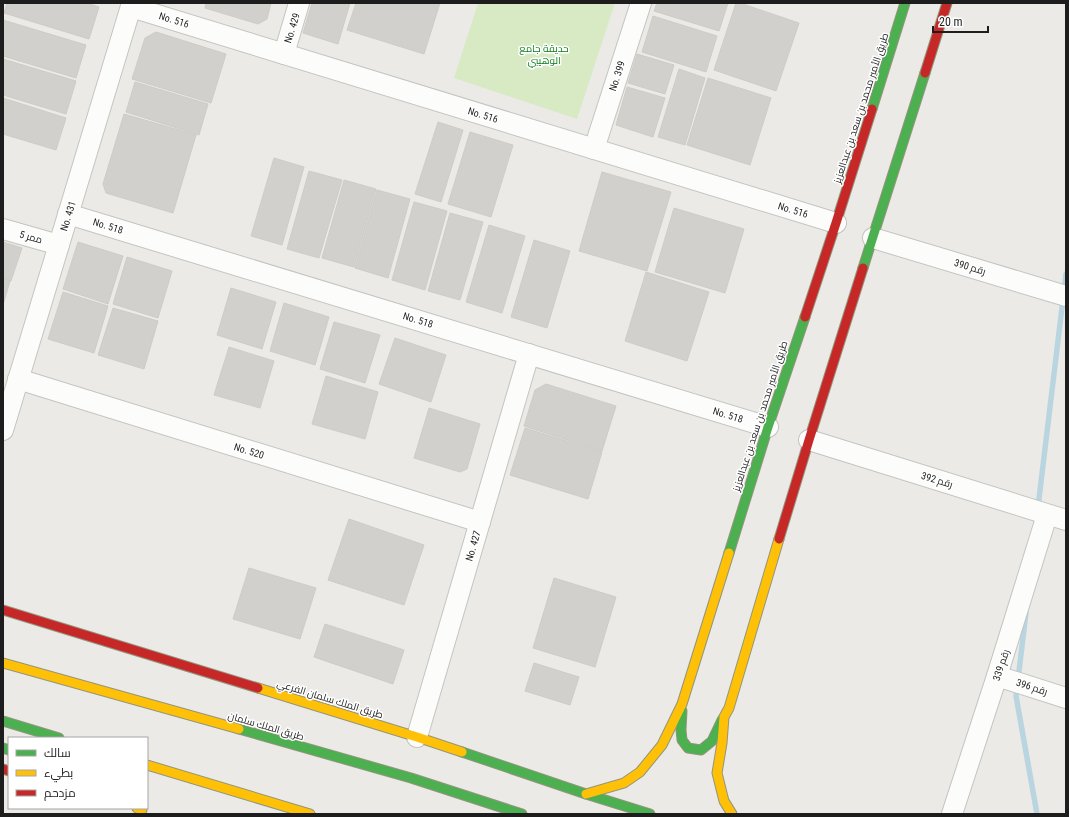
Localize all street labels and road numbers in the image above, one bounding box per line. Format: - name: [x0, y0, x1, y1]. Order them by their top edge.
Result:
- street label: No. 516: [158, 10, 190, 30]
- street label: No. 429: [282, 12, 302, 44]
- street label: طريق الأمير محمد بن سعد بن عبدالعزيز: [831, 31, 892, 186]
- street label: No. 399: [607, 60, 627, 92]
- street label: No. 516: [467, 105, 499, 125]
- street label: No. 431: [58, 200, 78, 232]
- street label: No. 516: [777, 200, 809, 220]
- street label: No. 518: [92, 216, 124, 236]
- street label: ممر 5: [18, 228, 44, 246]
- street label: رقم 390: [952, 257, 987, 279]
- street label: No. 518: [402, 310, 434, 330]
- street label: طريق الأمير محمد بن سعد بن عبدالعزيز: [730, 339, 791, 494]
- street label: No. 518: [712, 405, 744, 425]
- street label: No. 520: [233, 441, 265, 461]
- street label: رقم 392: [919, 470, 954, 492]
- street label: No. 427: [463, 530, 483, 562]
- street label: رقم 339: [991, 648, 1013, 683]
- street label: رقم 396: [1014, 677, 1049, 699]
- street label: طريق الملك سلمان الفرعي: [275, 678, 384, 722]
- street label: طريق الملك سلمان: [226, 710, 305, 743]

